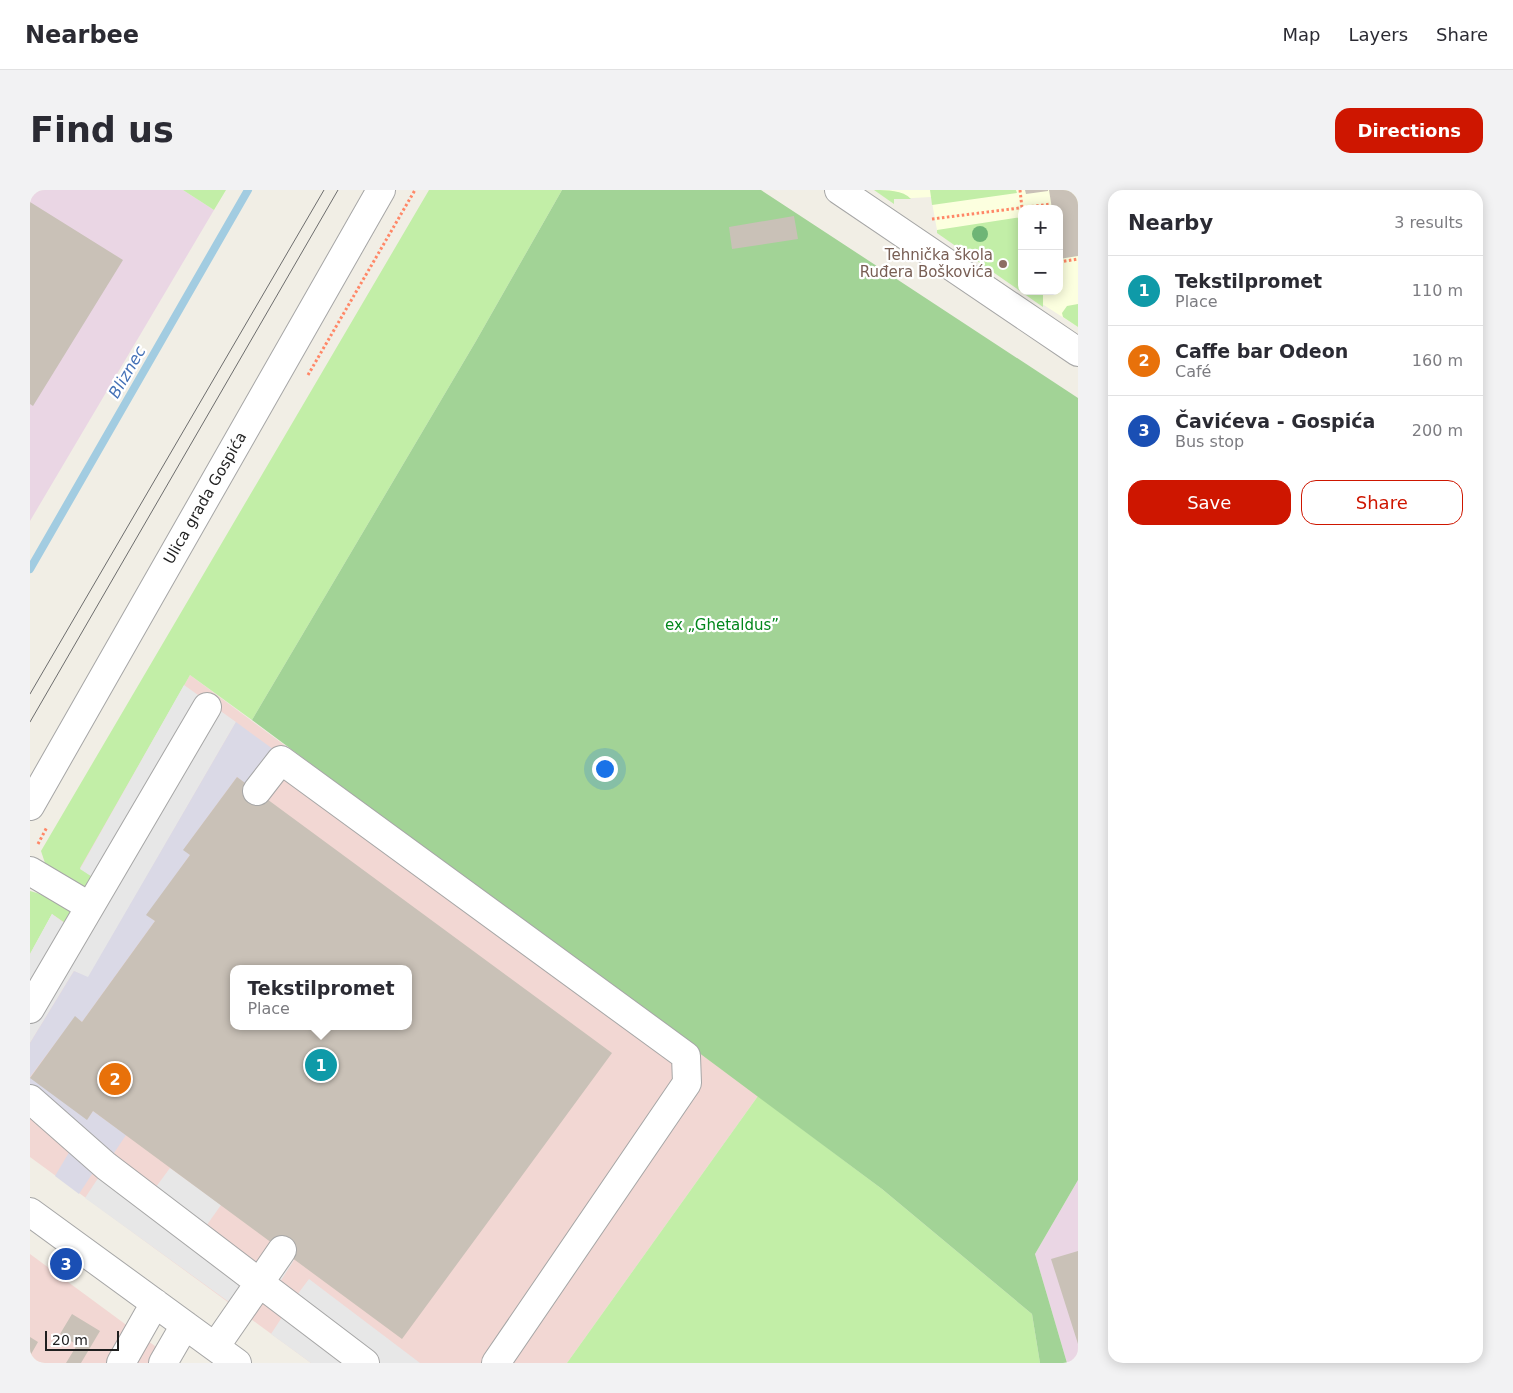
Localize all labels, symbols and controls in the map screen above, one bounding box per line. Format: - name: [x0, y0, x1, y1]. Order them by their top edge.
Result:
- text: Nearbee: [25, 21, 139, 49]
- text: Map: [1282, 24, 1320, 45]
- text: Layers: [1348, 24, 1408, 45]
- text: Share: [1436, 24, 1488, 45]
- button: Directions: [1335, 108, 1483, 153]
- text: Find us: [30, 110, 174, 150]
- map controls: [1018, 205, 1063, 295]
- button: +: [1018, 205, 1063, 250]
- text: Nearby: [1128, 211, 1213, 235]
- text: 3 results: [1394, 213, 1463, 232]
- place label: Tehnička škola Ruđera Boškovića: [860, 246, 993, 281]
- button: −: [1018, 250, 1063, 295]
- marker: Tehnička škola Ruđera Boškovića: [997, 258, 1009, 270]
- text: Tekstilpromet: [1175, 270, 1322, 292]
- text: 1: [1138, 281, 1150, 300]
- text: 110 m: [1412, 281, 1463, 300]
- text: Place: [1175, 292, 1218, 311]
- text: Caffe bar Odeon: [1175, 340, 1348, 362]
- water label: Bliznec: [105, 342, 150, 401]
- text: 2: [1138, 351, 1150, 370]
- text: 160 m: [1412, 351, 1463, 370]
- text: Café: [1175, 362, 1211, 381]
- text: Čavićeva - Gospića: [1175, 410, 1375, 432]
- text: 3: [1138, 421, 1150, 440]
- text: 200 m: [1412, 421, 1463, 440]
- street label: Ulica grada Gospića: [160, 429, 250, 567]
- text: Bus stop: [1175, 432, 1244, 451]
- button: Save: [1128, 480, 1291, 525]
- button: Share: [1301, 480, 1463, 525]
- park label: ex „Ghetaldus”: [665, 616, 779, 634]
- your location: [592, 756, 618, 782]
- popup: [230, 965, 412, 1030]
- text: Tekstilpromet: [247, 977, 395, 999]
- text: Place: [247, 999, 290, 1018]
- pin: 1: [305, 1046, 337, 1084]
- pin: 2: [99, 1060, 131, 1098]
- pin: 3: [50, 1245, 82, 1283]
- scale bar: [45, 1328, 119, 1351]
- text: 20 m: [52, 1332, 88, 1348]

